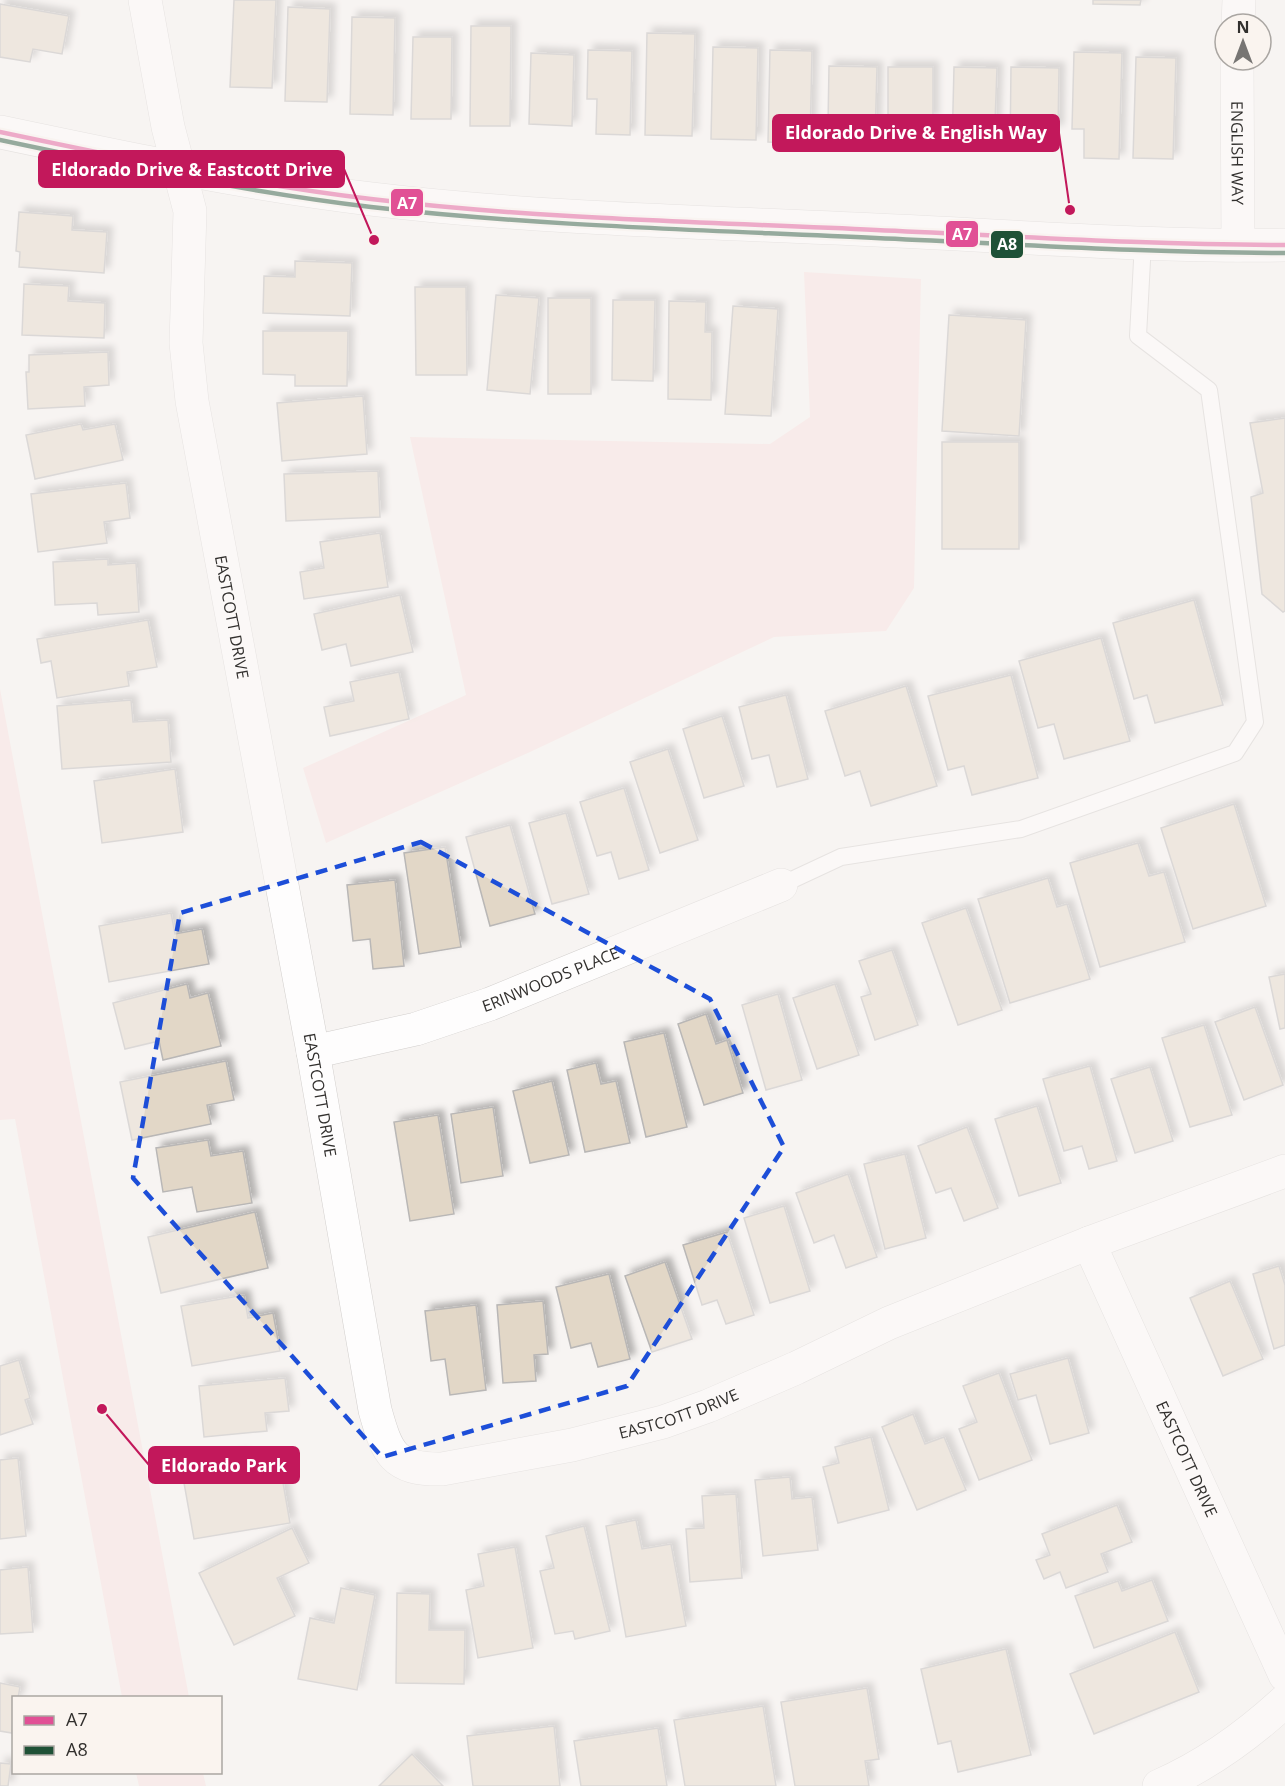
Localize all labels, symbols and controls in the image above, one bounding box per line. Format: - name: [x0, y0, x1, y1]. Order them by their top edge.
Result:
- north arrow: [1213, 12, 1273, 72]
- text: N: [1236, 16, 1250, 38]
- street label: ENGLISH WAY: [1226, 101, 1249, 205]
- callout: Eldorado Drive & English Way: [773, 115, 1059, 151]
- text: Eldorado Drive & English Way: [785, 120, 1048, 144]
- callout: Eldorado Drive & Eastcott Drive: [39, 151, 344, 187]
- text: Eldorado Drive & Eastcott Drive: [51, 157, 333, 181]
- line badge: A7: [390, 188, 424, 217]
- text: A7: [397, 192, 417, 214]
- line badge: A7: [945, 220, 979, 248]
- text: A7: [952, 223, 972, 245]
- line badge: A8: [990, 230, 1024, 259]
- text: A8: [997, 233, 1017, 255]
- street label: EASTCOTT DRIVE: [210, 553, 254, 681]
- street label: ERINWOODS PLACE: [479, 941, 622, 1017]
- street label: EASTCOTT DRIVE: [299, 1031, 342, 1159]
- street label: EASTCOTT DRIVE: [616, 1383, 742, 1444]
- street label: EASTCOTT DRIVE: [1151, 1397, 1223, 1520]
- callout: Eldorado Park: [149, 1447, 299, 1483]
- text: Eldorado Park: [161, 1453, 288, 1477]
- legend: [12, 1696, 222, 1774]
- text: A7: [66, 1707, 88, 1731]
- text: A8: [66, 1737, 88, 1761]

